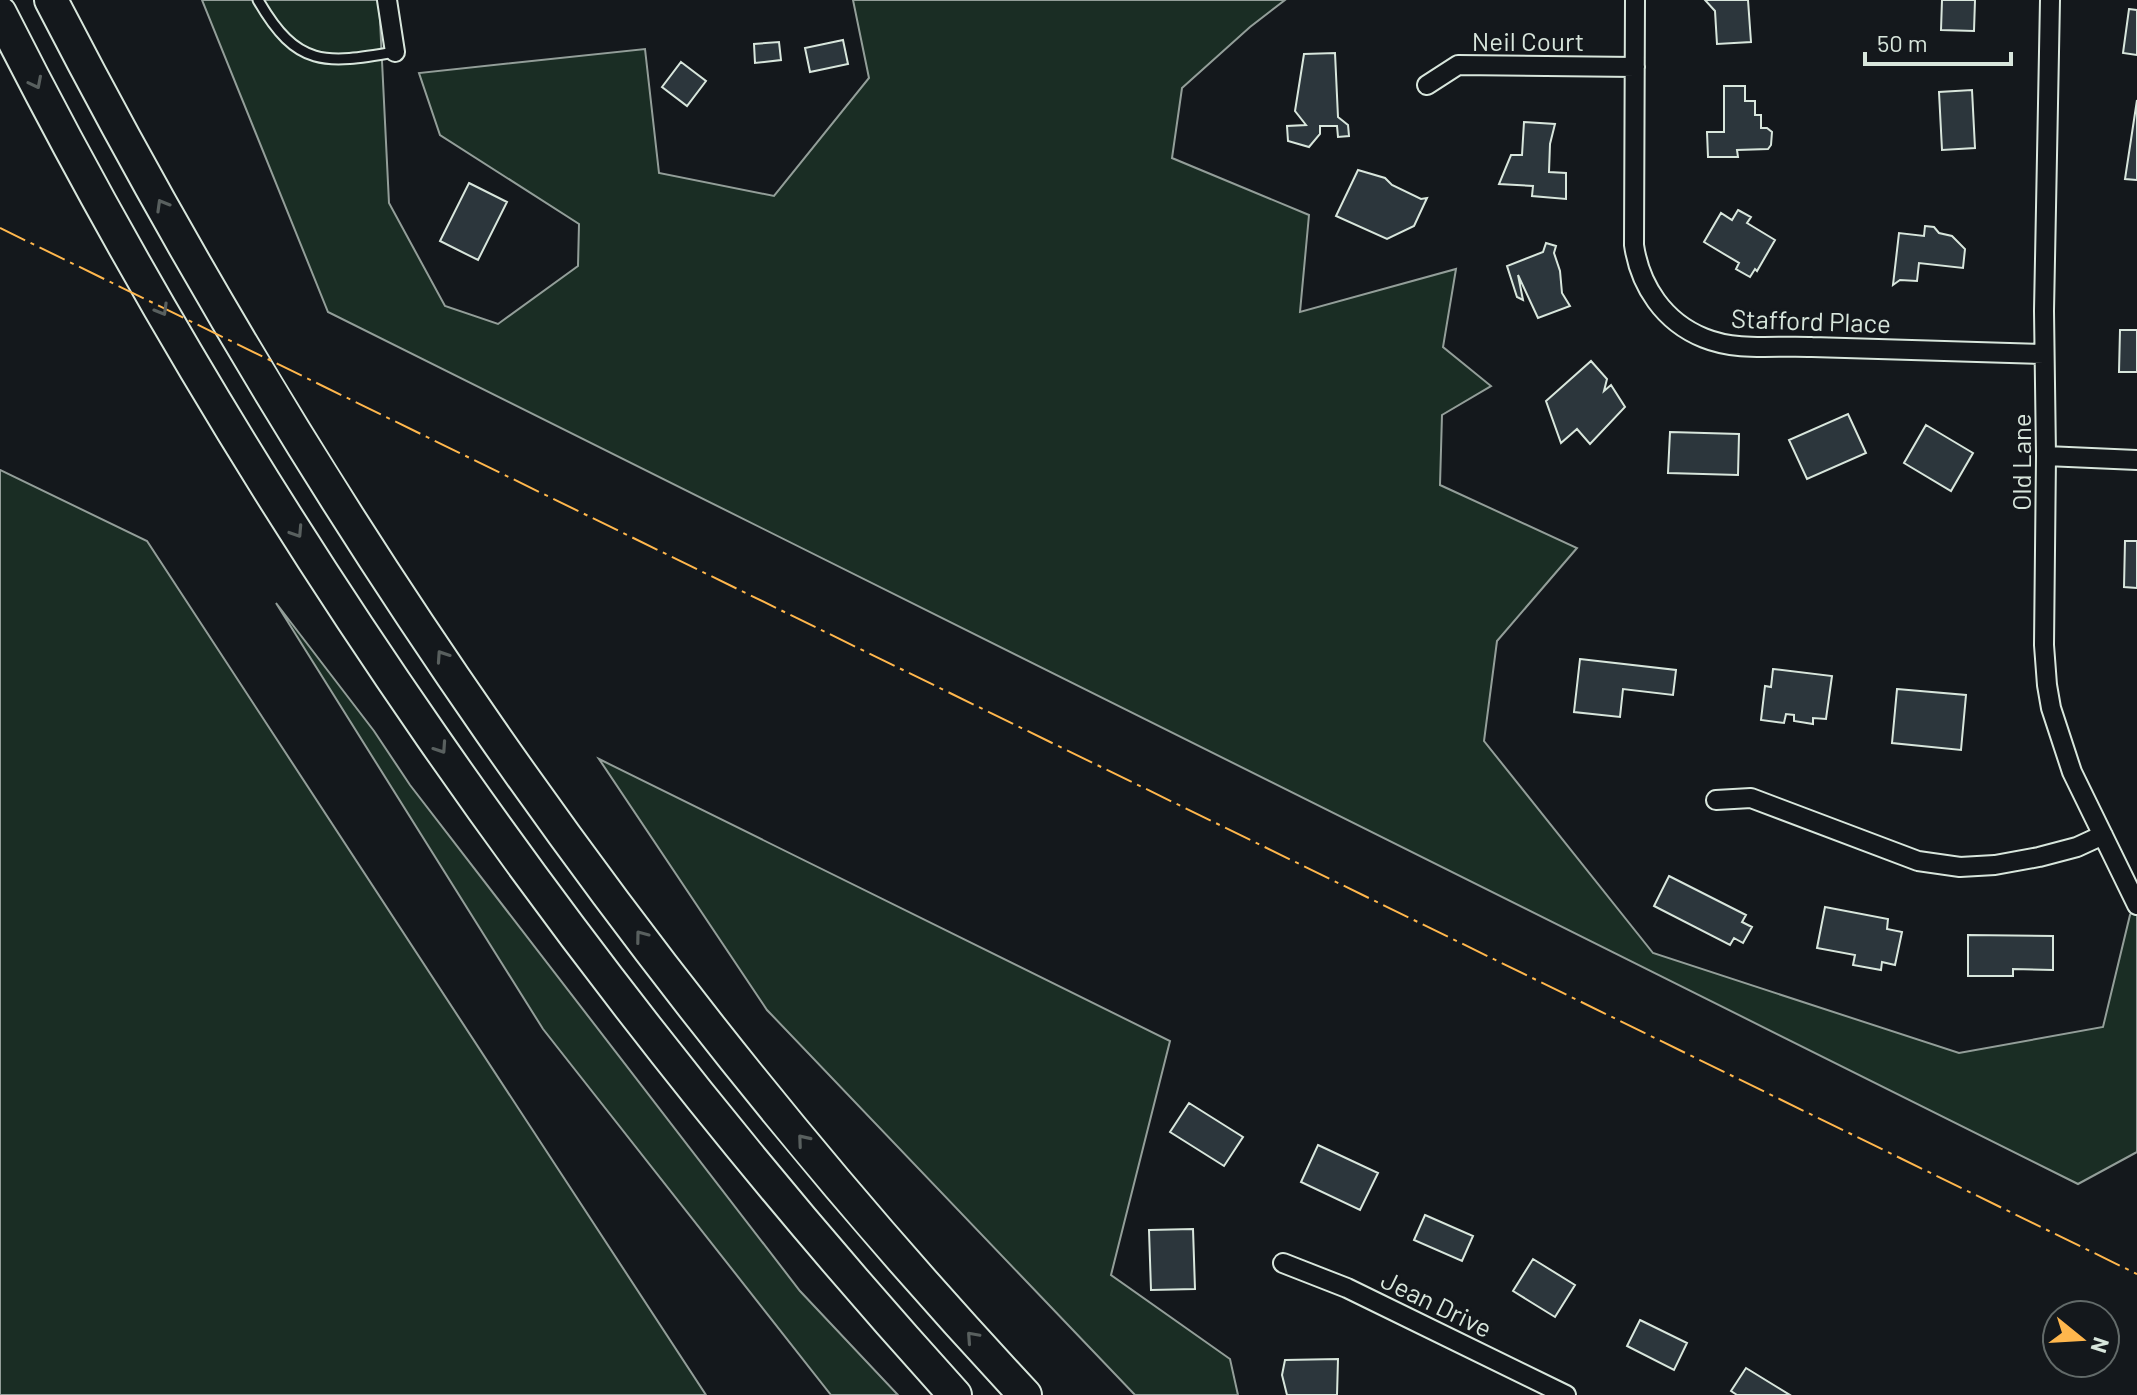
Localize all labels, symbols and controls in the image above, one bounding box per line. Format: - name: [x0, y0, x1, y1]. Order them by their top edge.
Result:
- scale bar: [1865, 16, 2011, 66]
- street label: Neil Court: [1472, 25, 1584, 56]
- text: 50 m: [1877, 28, 1928, 57]
- one-way arrow: [26, 74, 41, 89]
- one-way arrow: [156, 199, 171, 213]
- one-way arrow: [152, 301, 168, 316]
- street label: Stafford Place: [1731, 302, 1891, 338]
- street label: Old Lane: [2005, 413, 2036, 511]
- one-way arrow: [288, 523, 303, 538]
- one-way arrow: [436, 651, 451, 665]
- one-way arrow: [431, 740, 446, 754]
- one-way arrow: [637, 931, 651, 945]
- one-way arrow: [798, 1135, 813, 1150]
- street label: Jean Drive: [1377, 1263, 1497, 1343]
- north arrow: [2041, 1299, 2121, 1379]
- one-way arrow: [968, 1332, 982, 1347]
- text: N: [2086, 1335, 2116, 1356]

